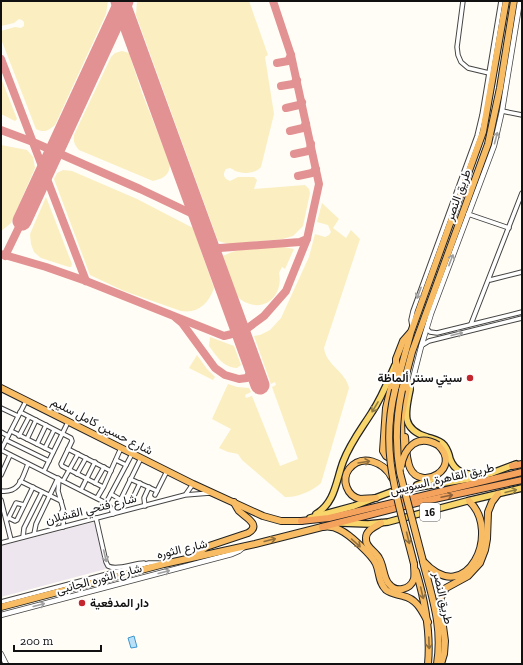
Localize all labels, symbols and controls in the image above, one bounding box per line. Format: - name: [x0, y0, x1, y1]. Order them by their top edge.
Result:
- one-way arrow: [493, 132, 501, 145]
- street label: طريق النصر: [442, 167, 475, 224]
- one-way arrow: [448, 254, 456, 266]
- one-way arrow: [415, 287, 422, 300]
- one-way arrow: [450, 330, 463, 337]
- place label: سيتي سنتر ألماظة: [377, 371, 462, 388]
- marker: سيتي سنتر ألماظة: [465, 373, 475, 383]
- street label: شارع حسين كامل سليم: [48, 394, 155, 459]
- one-way arrow: [371, 401, 379, 413]
- one-way arrow: [357, 458, 370, 466]
- street label: طريق القاهرة, السويس: [389, 460, 496, 499]
- one-way arrow: [504, 486, 517, 494]
- street label: شارع فتحي القشلان: [44, 491, 139, 530]
- one-way arrow: [441, 491, 454, 499]
- road number: 16: [420, 503, 440, 521]
- one-way arrow: [404, 531, 412, 544]
- street label: شارع الثوره: [155, 536, 209, 564]
- one-way arrow: [263, 536, 276, 543]
- one-way arrow: [351, 538, 361, 547]
- one-way arrow: [101, 550, 109, 563]
- street label: شارع الثوره الجانبى: [55, 561, 144, 599]
- one-way arrow: [158, 568, 171, 575]
- street label: طريق النصر: [429, 569, 456, 626]
- one-way arrow: [419, 586, 427, 599]
- place label: دار المدفعية: [90, 596, 149, 611]
- marker: دار المدفعية: [77, 598, 87, 608]
- one-way arrow: [32, 601, 45, 608]
- scale bar: [14, 627, 101, 653]
- text: 200 m: [20, 634, 54, 648]
- one-way arrow: [425, 636, 433, 649]

